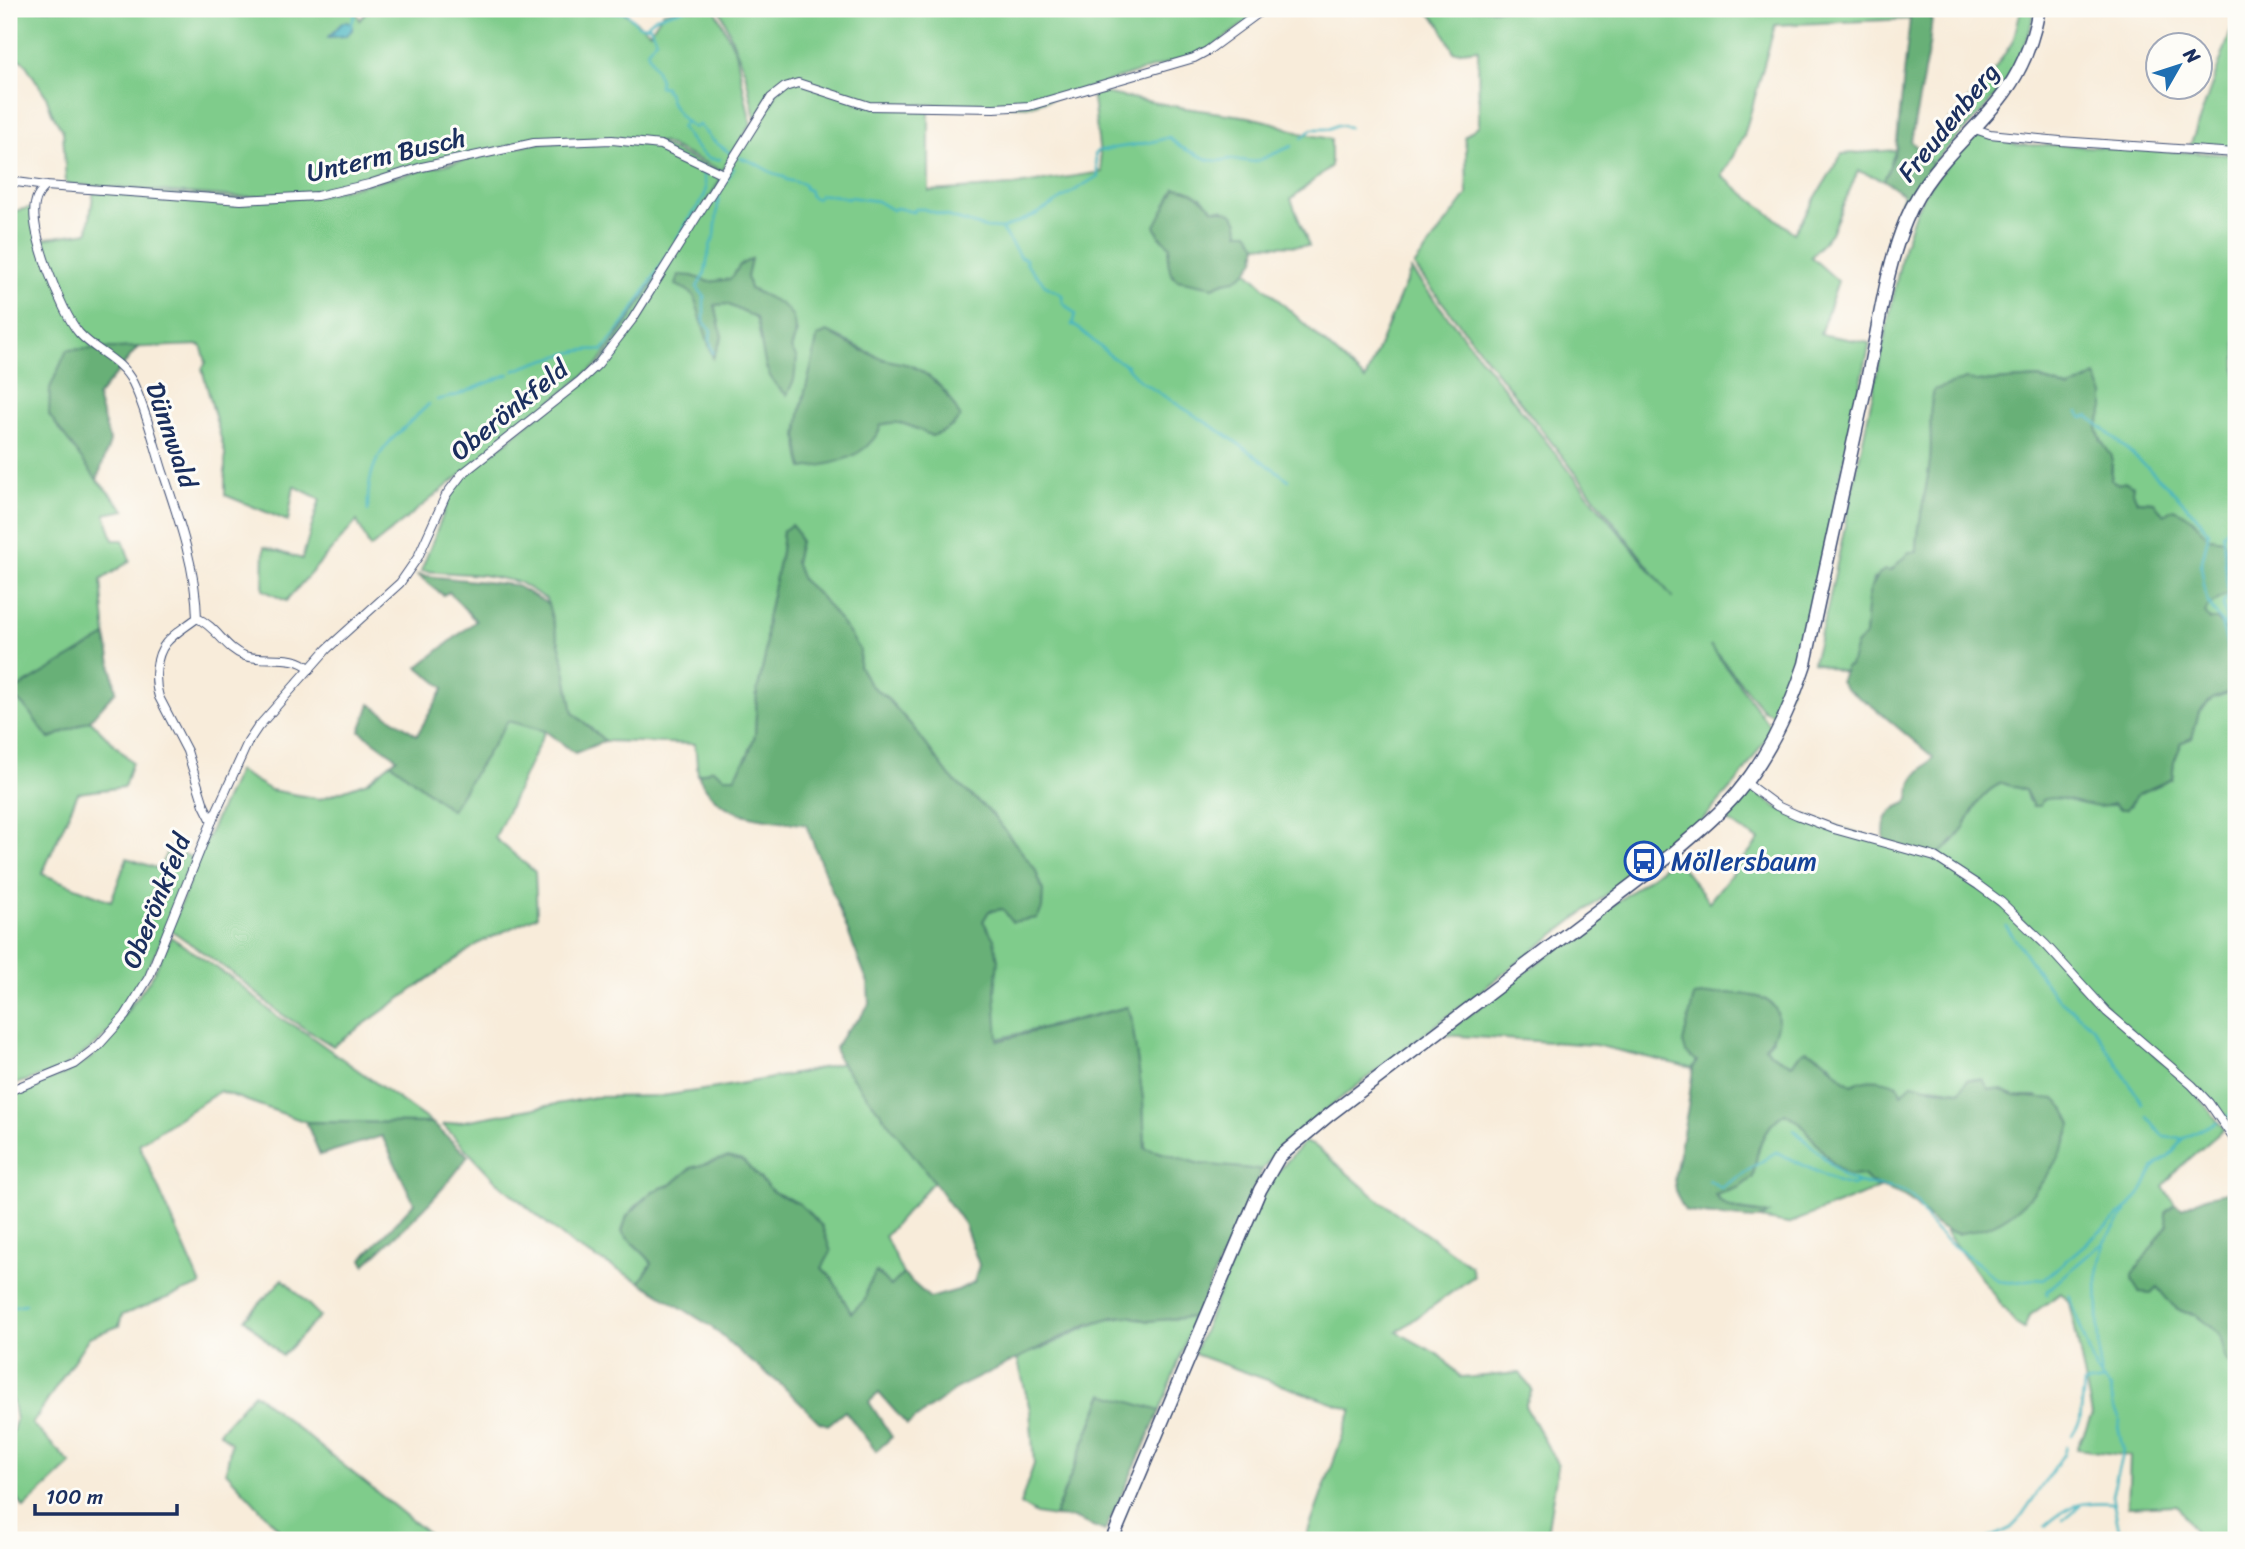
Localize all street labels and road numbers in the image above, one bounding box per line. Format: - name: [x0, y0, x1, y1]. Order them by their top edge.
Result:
- street label: Freudenberg: [1885, 52, 2011, 192]
- street label: Unterm Busch: [302, 114, 470, 196]
- street label: Oberönkfeld: [439, 346, 580, 473]
- street label: Dünnwald: [132, 376, 212, 496]
- street label: Oberönkfeld: [108, 824, 205, 975]

